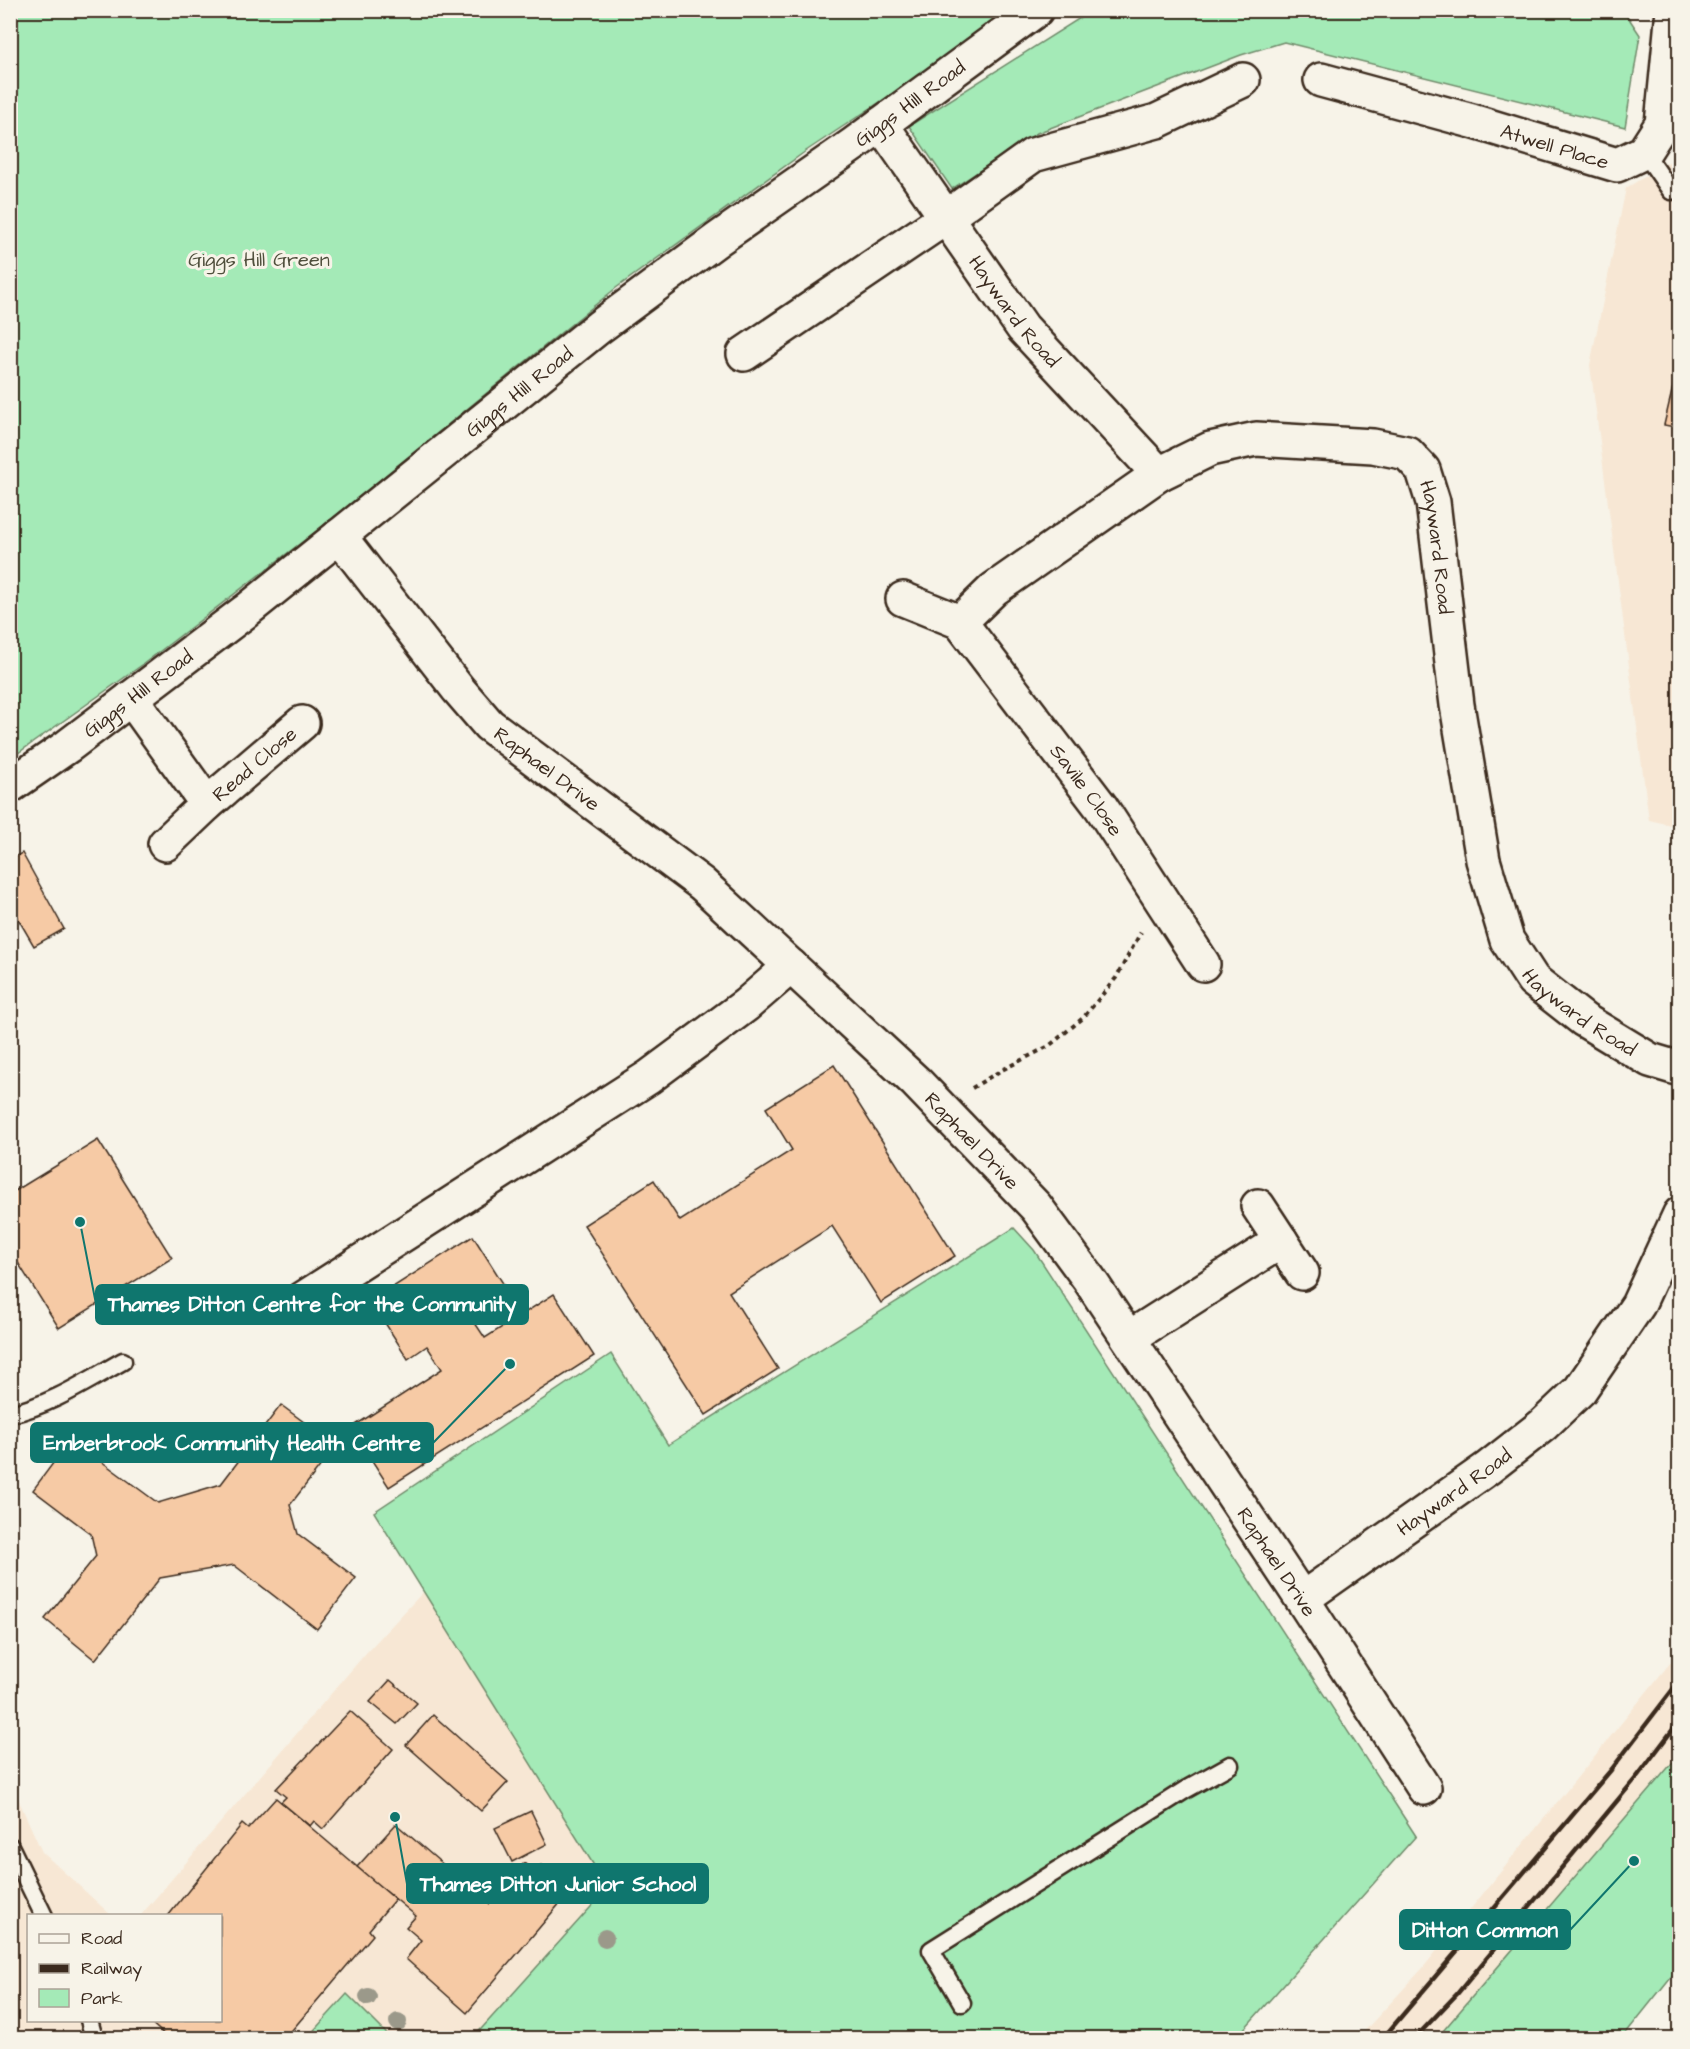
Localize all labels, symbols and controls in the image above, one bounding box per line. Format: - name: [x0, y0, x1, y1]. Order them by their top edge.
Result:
- street label: Giggs Hill Road: [849, 54, 971, 154]
- street label: Atwell Place: [1497, 117, 1612, 177]
- park label: Giggs Hill Green: [188, 246, 330, 275]
- street label: Hayward Road: [962, 250, 1066, 374]
- street label: Giggs Hill Road: [460, 340, 579, 444]
- street label: Hayward Road: [1412, 477, 1459, 616]
- street label: Giggs Hill Road: [78, 643, 199, 745]
- street label: Read Close: [207, 720, 303, 809]
- street label: Raphael Drive: [488, 720, 606, 818]
- street label: Savile Close: [1043, 739, 1129, 842]
- street label: Hayward Road: [1514, 964, 1641, 1063]
- street label: Raphael Drive: [918, 1086, 1025, 1197]
- callout: Thames Ditton Centre for the Community: [96, 1285, 528, 1324]
- text: Thames Ditton Centre for the Community: [107, 1290, 517, 1322]
- callout: Emberbrook Community Health Centre: [31, 1423, 433, 1462]
- text: Emberbrook Community Health Centre: [43, 1429, 421, 1461]
- street label: Hayward Road: [1391, 1442, 1518, 1543]
- street label: Raphael Drive: [1230, 1502, 1323, 1623]
- callout: Thames Ditton Junior School: [407, 1864, 708, 1903]
- text: Thames Ditton Junior School: [419, 1870, 697, 1899]
- callout: Ditton Common: [1400, 1910, 1570, 1949]
- legend: [27, 1914, 222, 2022]
- text: Ditton Common: [1412, 1916, 1559, 1945]
- text: Road: [81, 1926, 122, 1951]
- text: Railway: [81, 1956, 142, 1982]
- text: Park: [81, 1986, 123, 2011]

